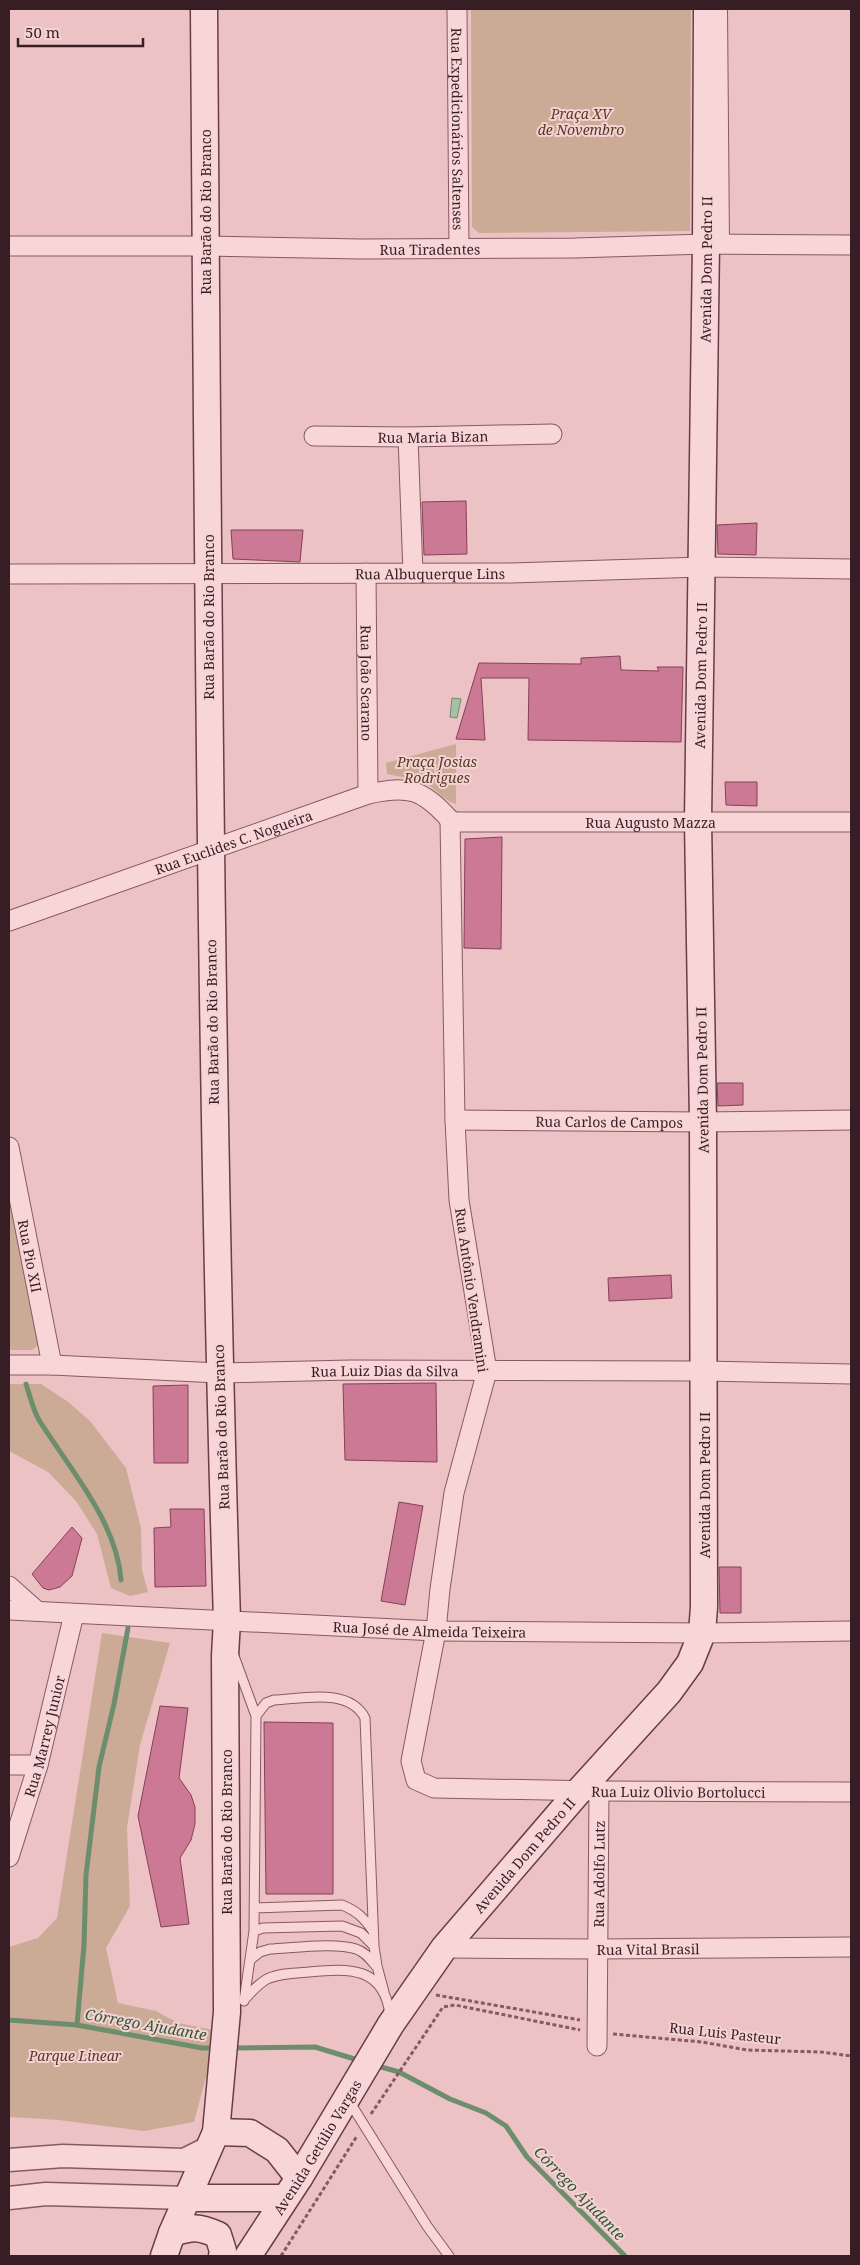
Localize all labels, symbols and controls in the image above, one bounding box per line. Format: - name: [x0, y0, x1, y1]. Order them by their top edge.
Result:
- scale bar: [18, 15, 142, 47]
- text: 50 m: [25, 22, 60, 42]
- street label: Rua Expedicionários Saltenses: [448, 28, 468, 230]
- park label: Praça XV de Novembro: [538, 104, 624, 139]
- street label: Rua Barão do Rio Branco: [196, 129, 215, 295]
- street label: Avenida Dom Pedro II: [695, 196, 716, 343]
- street label: Rua Tiradentes: [380, 239, 480, 258]
- street label: Rua Maria Bizan: [377, 426, 489, 447]
- street label: Rua Barão do Rio Branco: [199, 534, 218, 700]
- street label: Rua Albuquerque Lins: [355, 564, 505, 583]
- street label: Avenida Dom Pedro II: [690, 602, 711, 749]
- street label: Rua João Scarano: [357, 625, 377, 741]
- park label: Praça Josias Rodrigues: [396, 752, 478, 787]
- street label: Rua Euclides C. Nogueira: [152, 805, 315, 878]
- street label: Rua Augusto Mazza: [585, 813, 716, 832]
- street label: Rua Barão do Rio Branco: [201, 939, 223, 1105]
- street label: Avenida Dom Pedro II: [691, 1007, 713, 1153]
- street label: Rua Carlos de Campos: [535, 1111, 683, 1131]
- street label: Rua Antônio Vendramini: [451, 1207, 493, 1374]
- street label: Rua Pio XII: [14, 1218, 47, 1294]
- street label: Rua Barão do Rio Branco: [209, 1344, 233, 1510]
- street label: Rua Luiz Dias da Silva: [311, 1360, 459, 1380]
- street label: Avenida Dom Pedro II: [695, 1412, 714, 1558]
- street label: Rua José de Almeida Teixeira: [332, 1616, 526, 1641]
- street label: Rua Marrey Junior: [19, 1673, 69, 1799]
- street label: Rua Barão do Rio Branco: [217, 1749, 236, 1915]
- street label: Rua Luiz Olivio Bortolucci: [591, 1781, 766, 1801]
- street label: Avenida Dom Pedro II: [469, 1793, 579, 1917]
- street label: Rua Adolfo Lutz: [588, 1821, 608, 1928]
- street label: Rua Vital Brasil: [596, 1939, 700, 1959]
- water label: Córrego Ajudante: [84, 2003, 209, 2045]
- street label: Rua Luis Pasteur: [668, 2018, 782, 2048]
- park label: Parque Linear: [28, 2046, 122, 2065]
- street label: Avenida Getúlio Vargas: [268, 2076, 365, 2218]
- water label: Córrego Ajudante: [530, 2142, 630, 2245]

